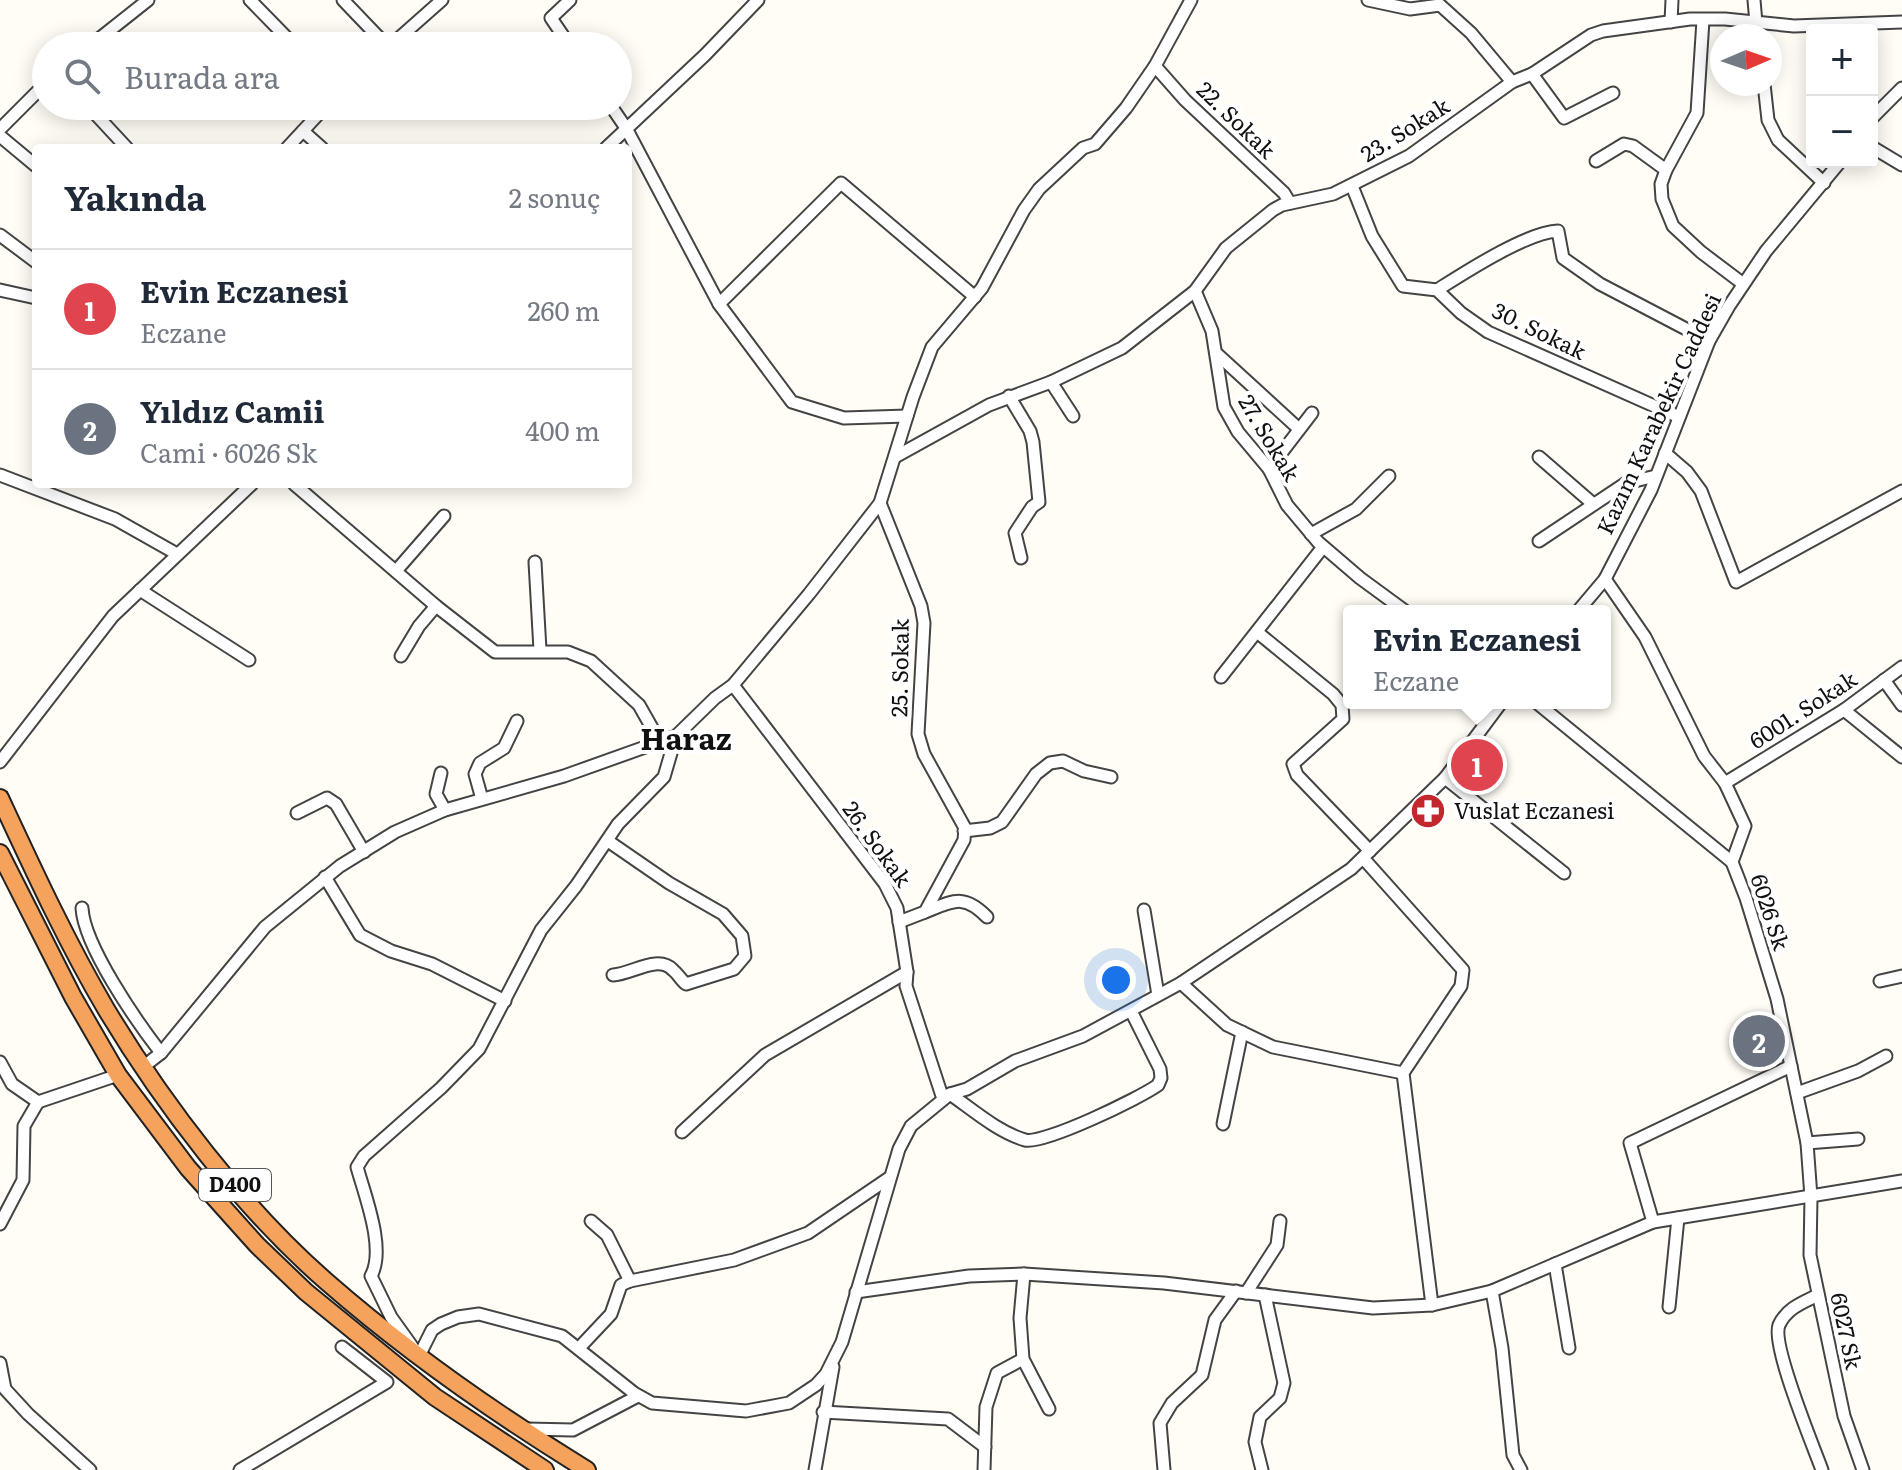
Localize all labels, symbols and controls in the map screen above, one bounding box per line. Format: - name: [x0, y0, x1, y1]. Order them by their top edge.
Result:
- north arrow: [1710, 24, 1782, 96]
- map controls: [1806, 24, 1878, 168]
- button: +: [1806, 24, 1878, 96]
- search box: [32, 32, 632, 120]
- icon: search: [60, 54, 104, 98]
- text: Burada ara: [124, 54, 280, 98]
- street label: 22. Sokak: [1190, 73, 1284, 165]
- street label: 23. Sokak: [1353, 88, 1456, 169]
- button: −: [1806, 96, 1878, 168]
- text: Yakında: [64, 171, 206, 221]
- text: 2 sonuç: [509, 177, 600, 216]
- text: Evin Eczanesi: [140, 268, 349, 312]
- street label: Kazım Karabekir Caddesi: [1587, 287, 1728, 540]
- text: 1: [85, 290, 95, 329]
- text: 260 m: [527, 290, 600, 329]
- street label: 30. Sokak: [1487, 293, 1593, 367]
- text: Eczane: [140, 312, 226, 351]
- text: Yıldız Camii: [140, 388, 325, 432]
- street label: 27. Sokak: [1231, 388, 1309, 487]
- text: 2: [83, 410, 97, 449]
- text: 400 m: [525, 410, 600, 449]
- text: Cami · 6026 Sk: [140, 432, 317, 471]
- popup: [1343, 605, 1611, 709]
- text: Evin Eczanesi: [1373, 616, 1581, 660]
- street label: 25. Sokak: [881, 618, 916, 717]
- text: Eczane: [1373, 660, 1459, 699]
- street label: 6001. Sokak: [1742, 661, 1863, 756]
- district label: Haraz: [640, 715, 732, 759]
- pin: 1: [1451, 735, 1503, 795]
- pharmacy icon: Vuslat Eczanesi: [1409, 792, 1447, 830]
- street label: 26. Sokak: [836, 793, 921, 893]
- place label: Vuslat Eczanesi: [1454, 793, 1614, 826]
- street label: 6026 Sk: [1744, 869, 1799, 954]
- your location: [1096, 960, 1136, 1000]
- pin: 2: [1733, 1011, 1785, 1071]
- road number: D400: [199, 1169, 271, 1201]
- street label: 6027 Sk: [1823, 1289, 1872, 1373]

